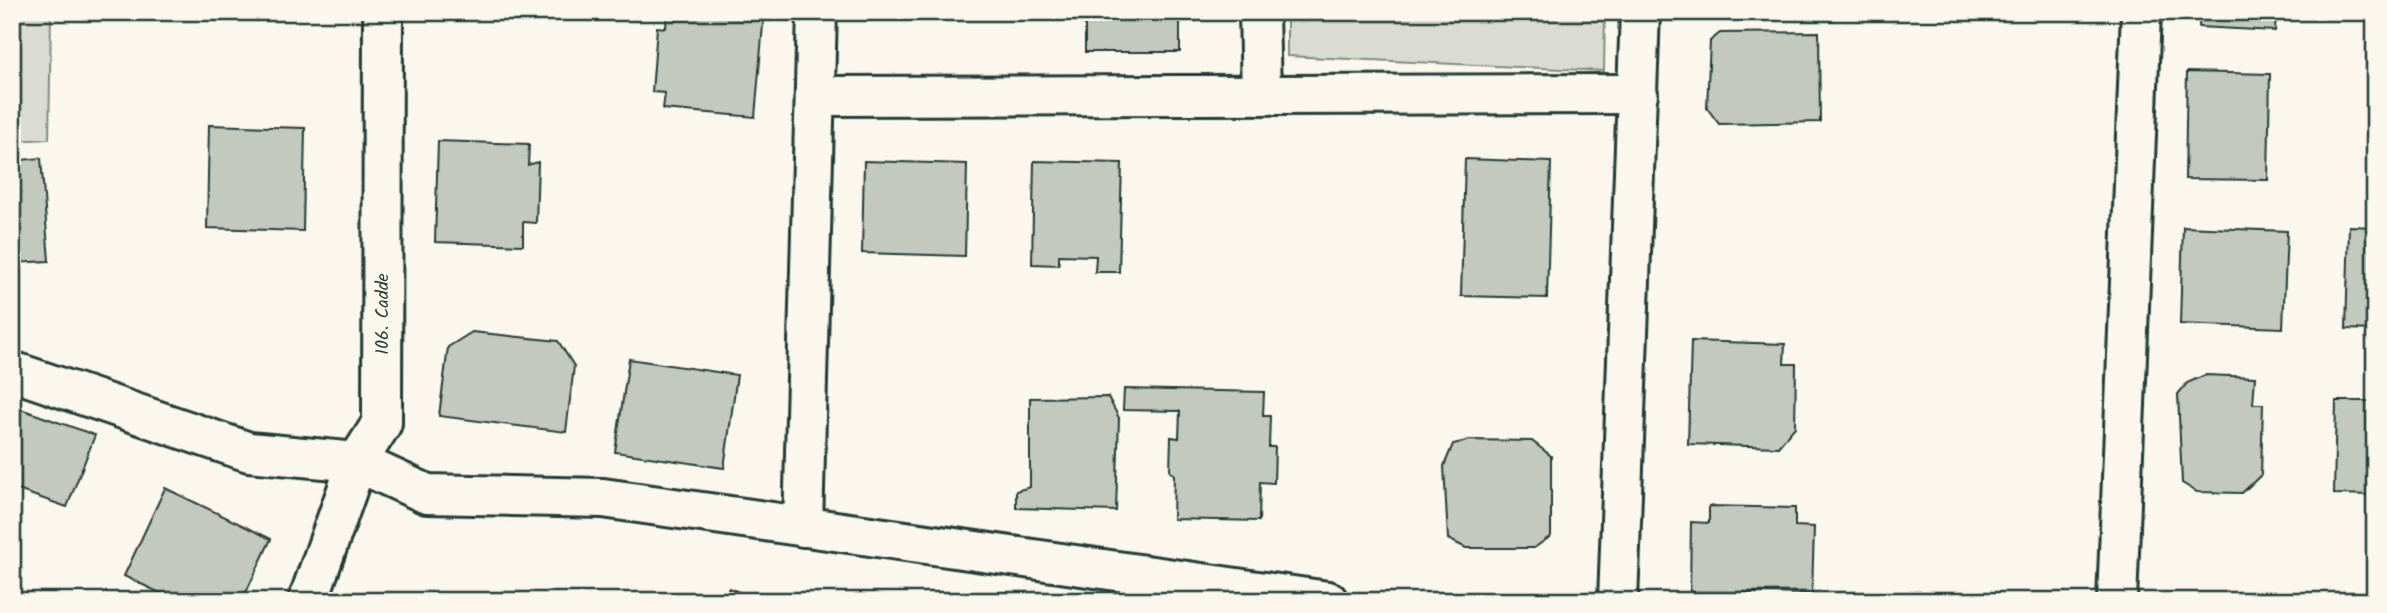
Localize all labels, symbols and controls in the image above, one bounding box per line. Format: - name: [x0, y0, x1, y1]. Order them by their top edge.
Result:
- street label: 106. Cadde: [369, 273, 398, 355]

